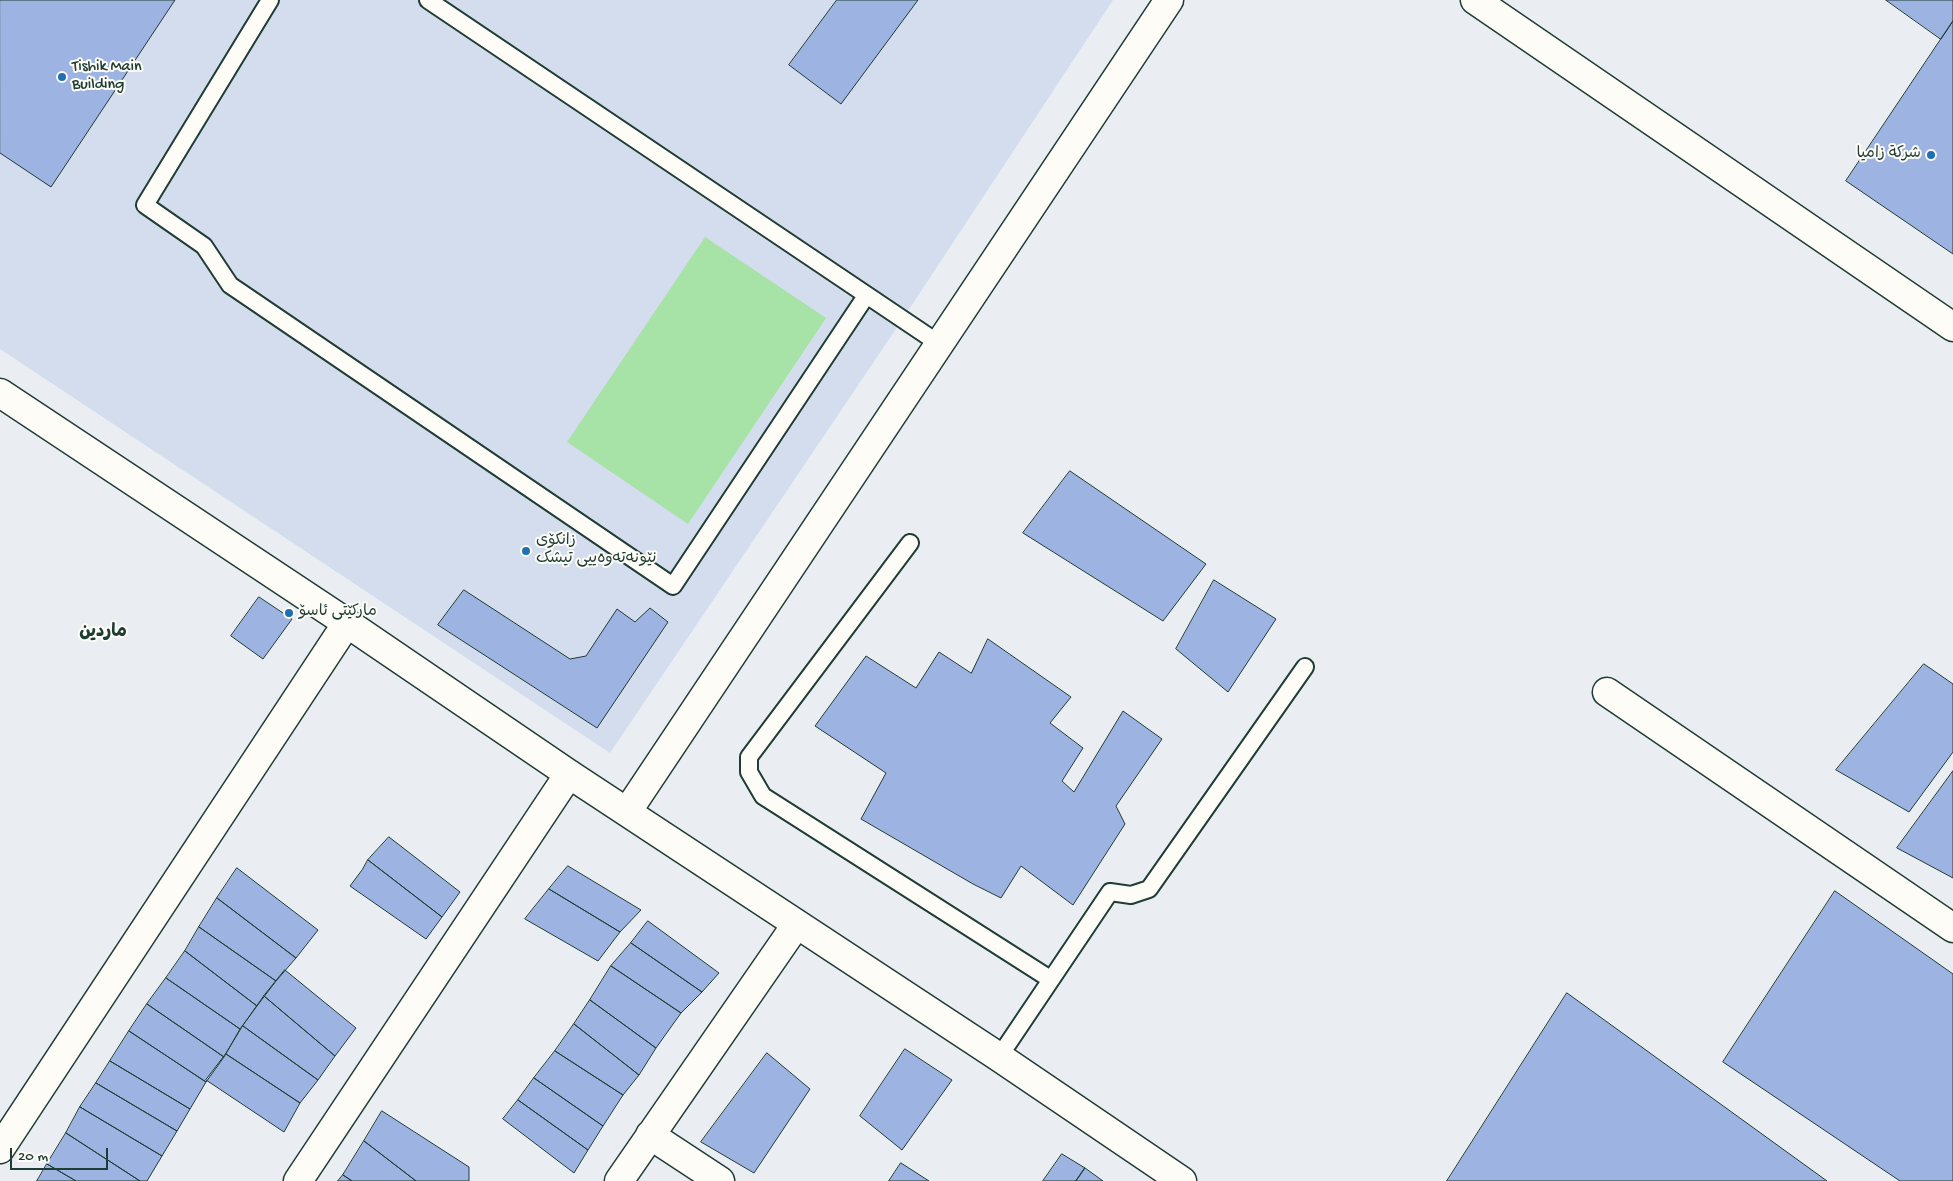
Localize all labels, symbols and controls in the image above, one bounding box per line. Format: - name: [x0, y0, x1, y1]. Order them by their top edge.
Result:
- place label: Tishik Main Building: [72, 58, 142, 96]
- marker: Tishik Main Building: [56, 71, 68, 83]
- place label: شركة زاميا: [1856, 145, 1921, 165]
- marker: شركة زاميا: [1925, 149, 1937, 161]
- place label: زانکۆی نێونەتەوەییی تیشک: [536, 532, 657, 570]
- marker: زانکۆی نێونەتەوەییی تیشک: [520, 545, 532, 557]
- place label: مارکێتی ئاسۆ: [299, 603, 377, 623]
- marker: مارکێتی ئاسۆ: [283, 607, 295, 619]
- district label: ماردین: [79, 622, 127, 644]
- scale bar: [12, 1138, 110, 1170]
- text: 20 m: [18, 1148, 48, 1166]

